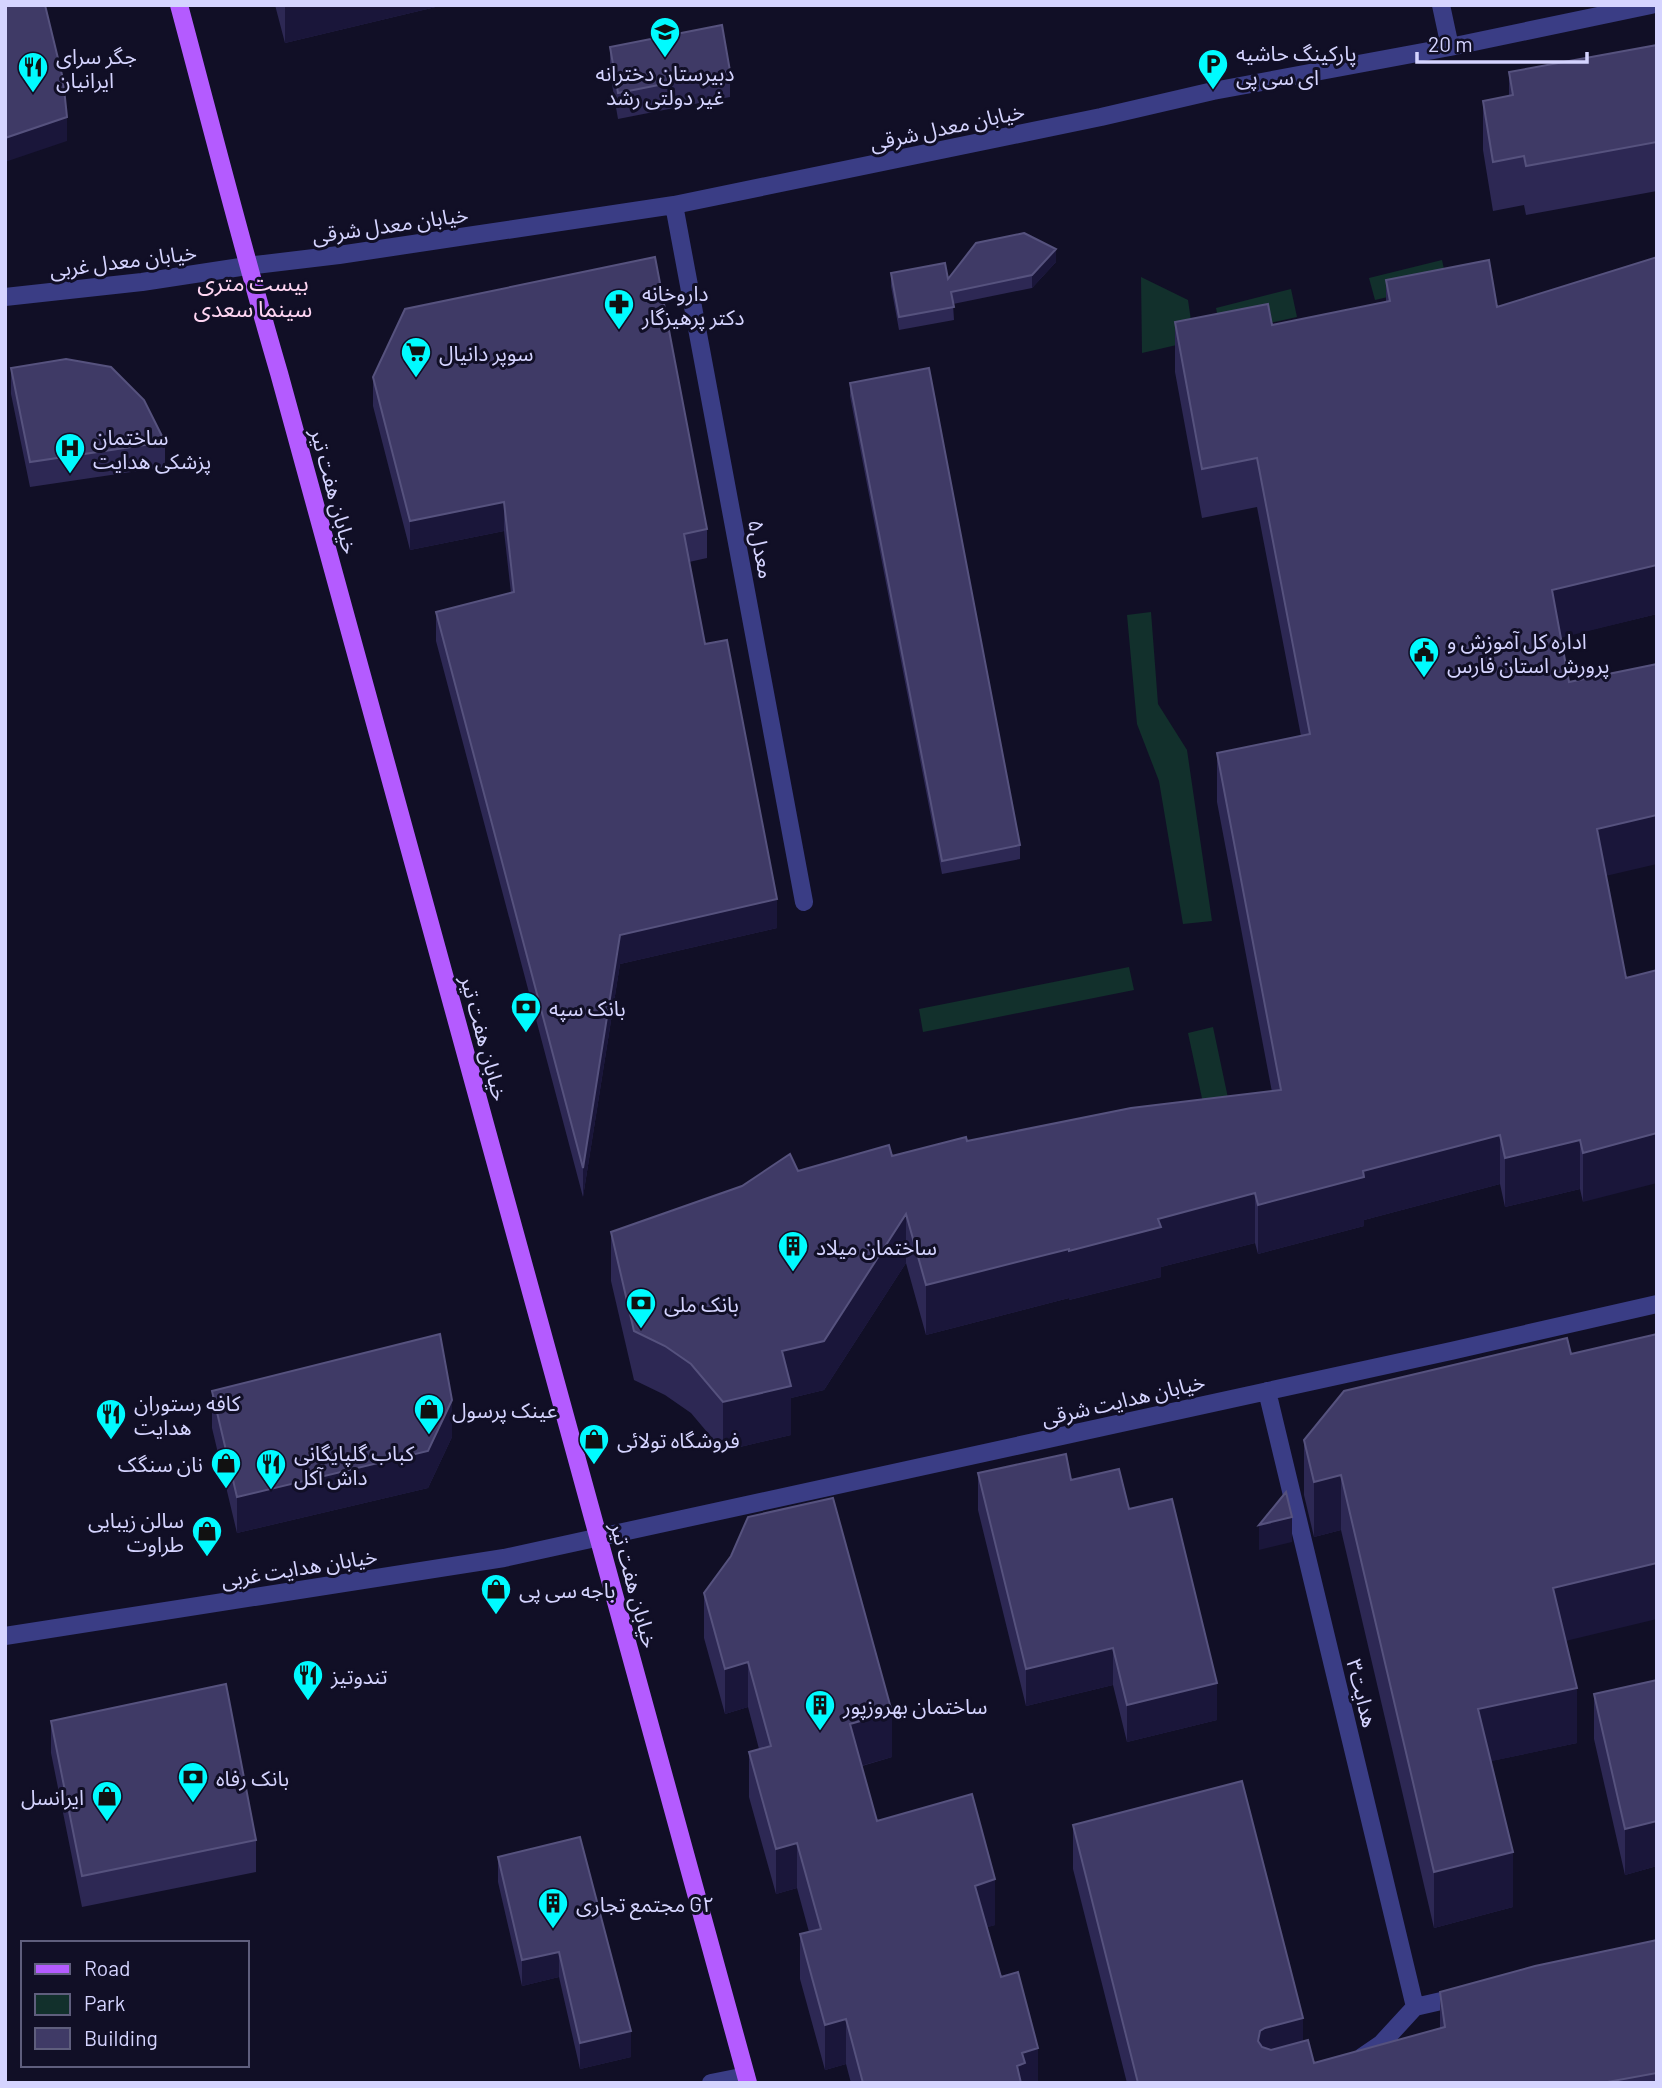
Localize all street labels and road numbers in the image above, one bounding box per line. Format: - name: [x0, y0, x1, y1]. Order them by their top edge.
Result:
- street label: خیابان معدل شرقی: [867, 97, 1027, 156]
- street label: خیابان معدل شرقی: [310, 201, 470, 248]
- street label: خیابان معدل غربی: [48, 239, 198, 282]
- street label: خیابان هفت تیر: [305, 425, 364, 557]
- street label: معدل۵: [743, 517, 780, 581]
- street label: خیابان هفت تیر: [455, 972, 514, 1104]
- street label: خیابان هدایت شرقی: [1039, 1368, 1208, 1431]
- street label: خیابان هفت تیر: [605, 1519, 664, 1651]
- street label: خیابان هدایت غربی: [219, 1542, 379, 1593]
- street label: هدایت۳: [1342, 1656, 1384, 1730]

